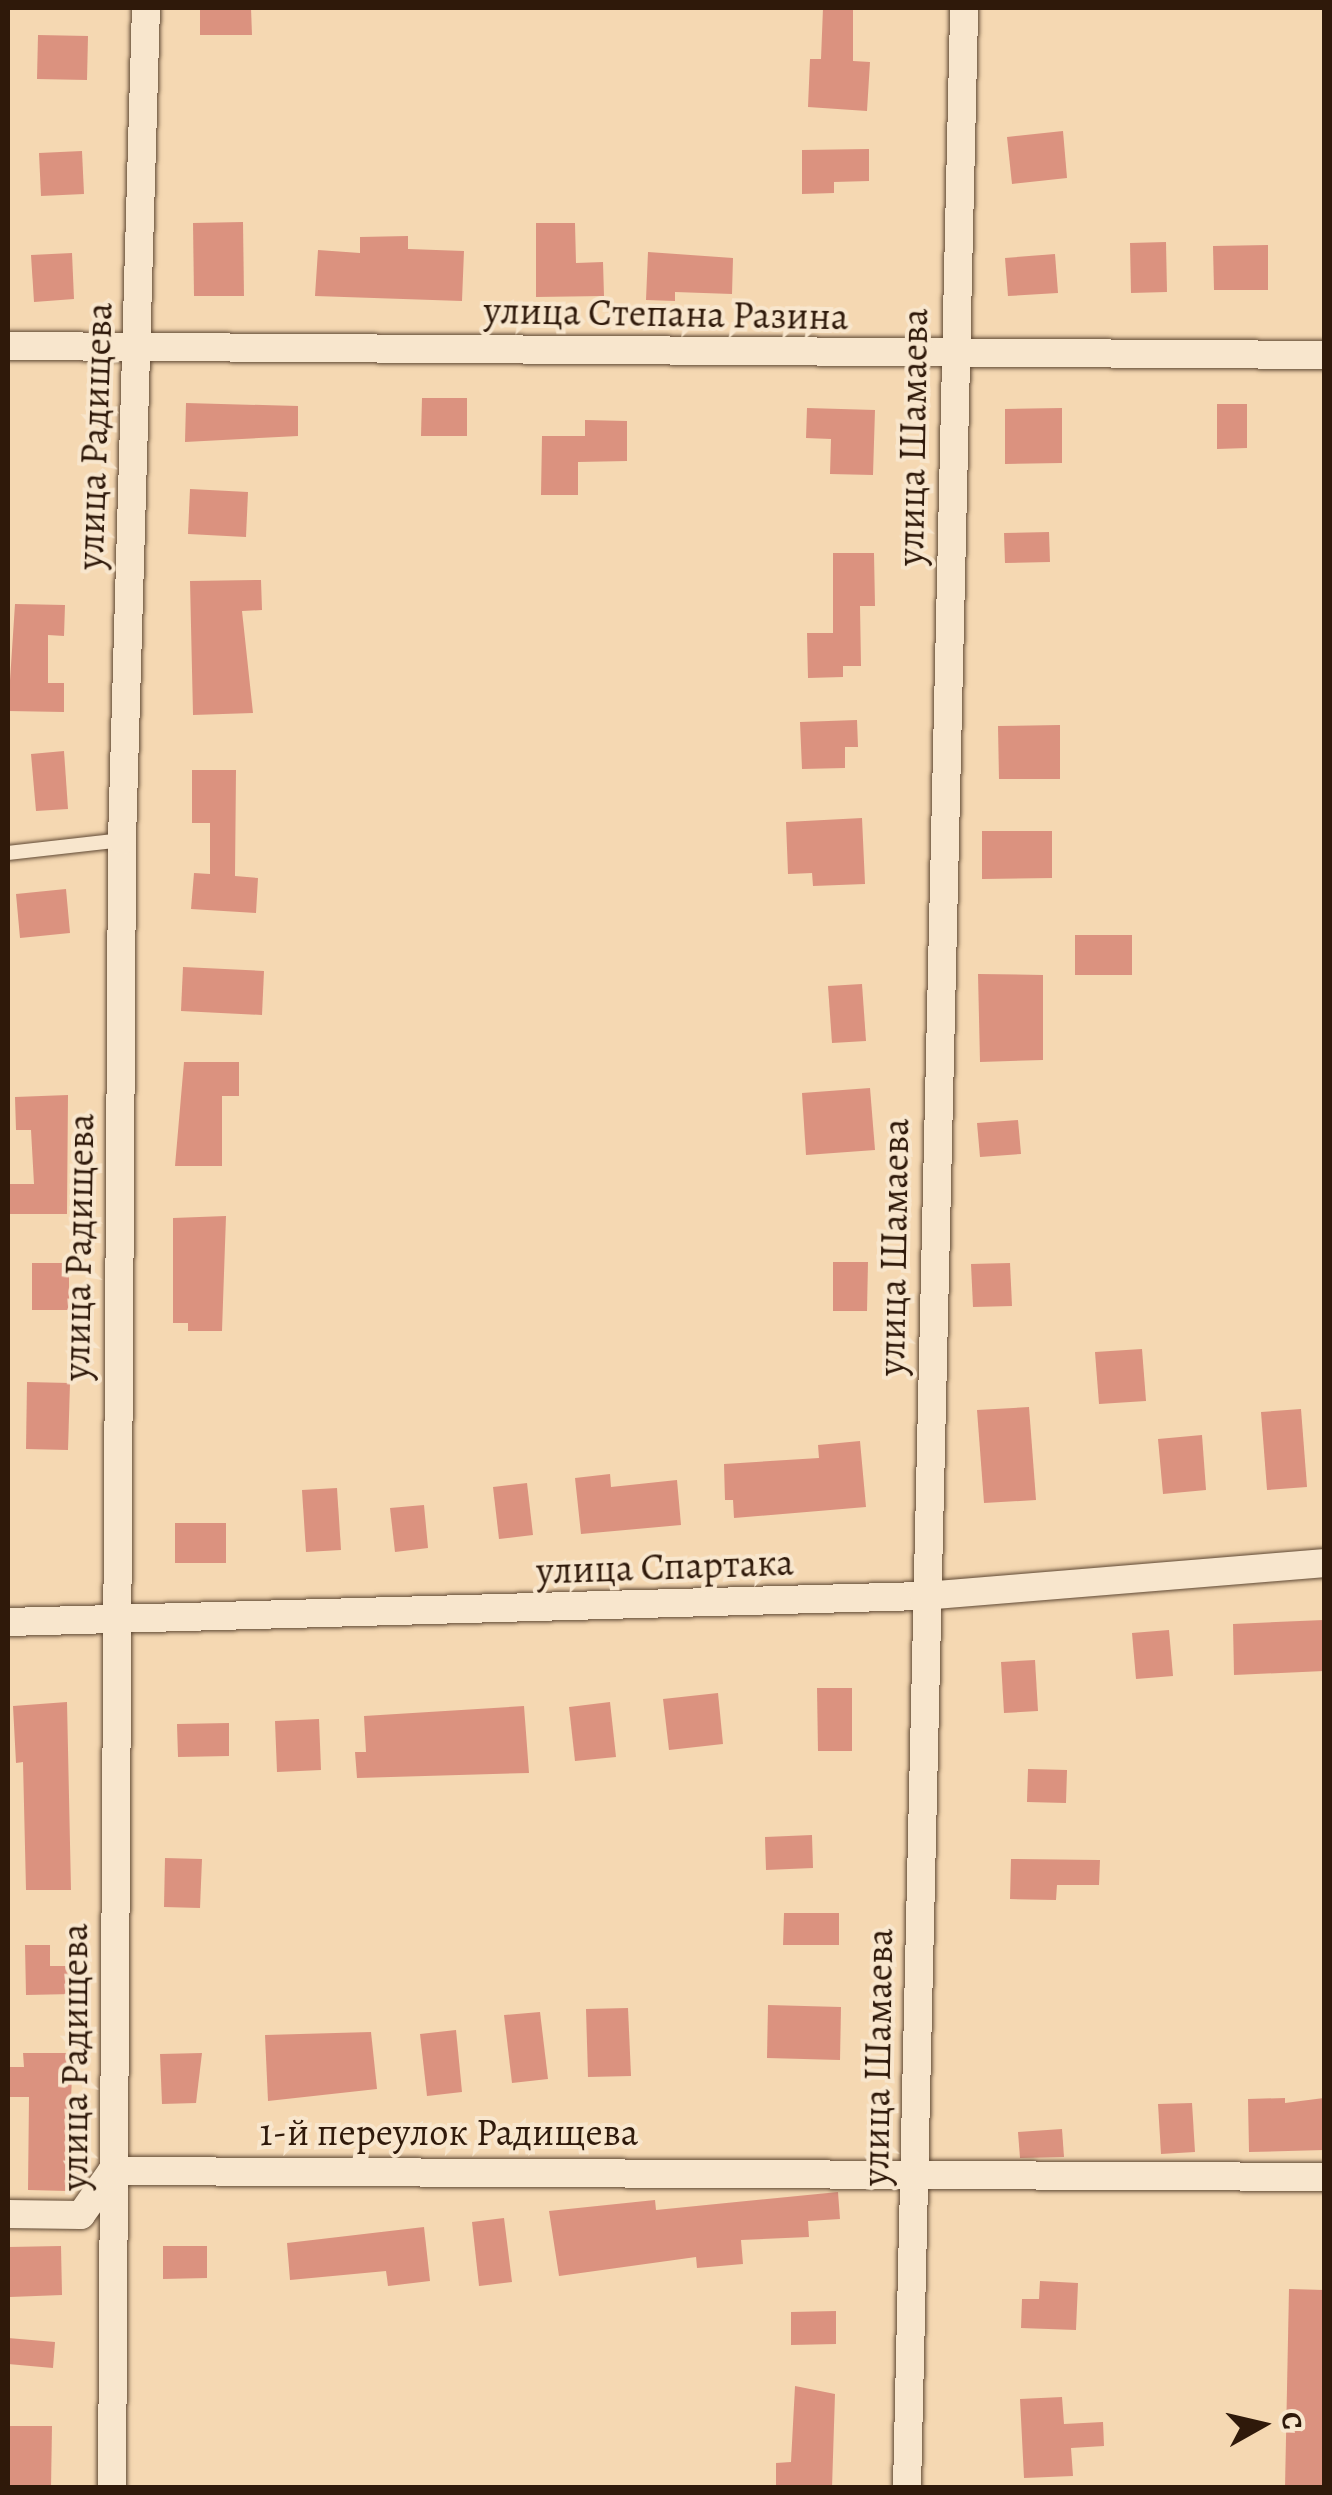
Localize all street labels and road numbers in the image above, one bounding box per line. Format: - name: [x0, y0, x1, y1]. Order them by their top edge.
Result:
- street label: улица Степана Разина: [483, 288, 849, 340]
- street label: улица Радищева: [68, 302, 122, 570]
- street label: улица Шамаева: [888, 308, 938, 566]
- street label: улица Радищева: [54, 1113, 104, 1381]
- street label: улица Шамаева: [869, 1118, 919, 1376]
- street label: улица Спартака: [536, 1540, 794, 1594]
- street label: улица Радищева: [52, 1923, 98, 2191]
- street label: улица Шамаева: [853, 1928, 903, 2186]
- street label: 1-й переулок Радищева: [260, 2110, 638, 2156]

